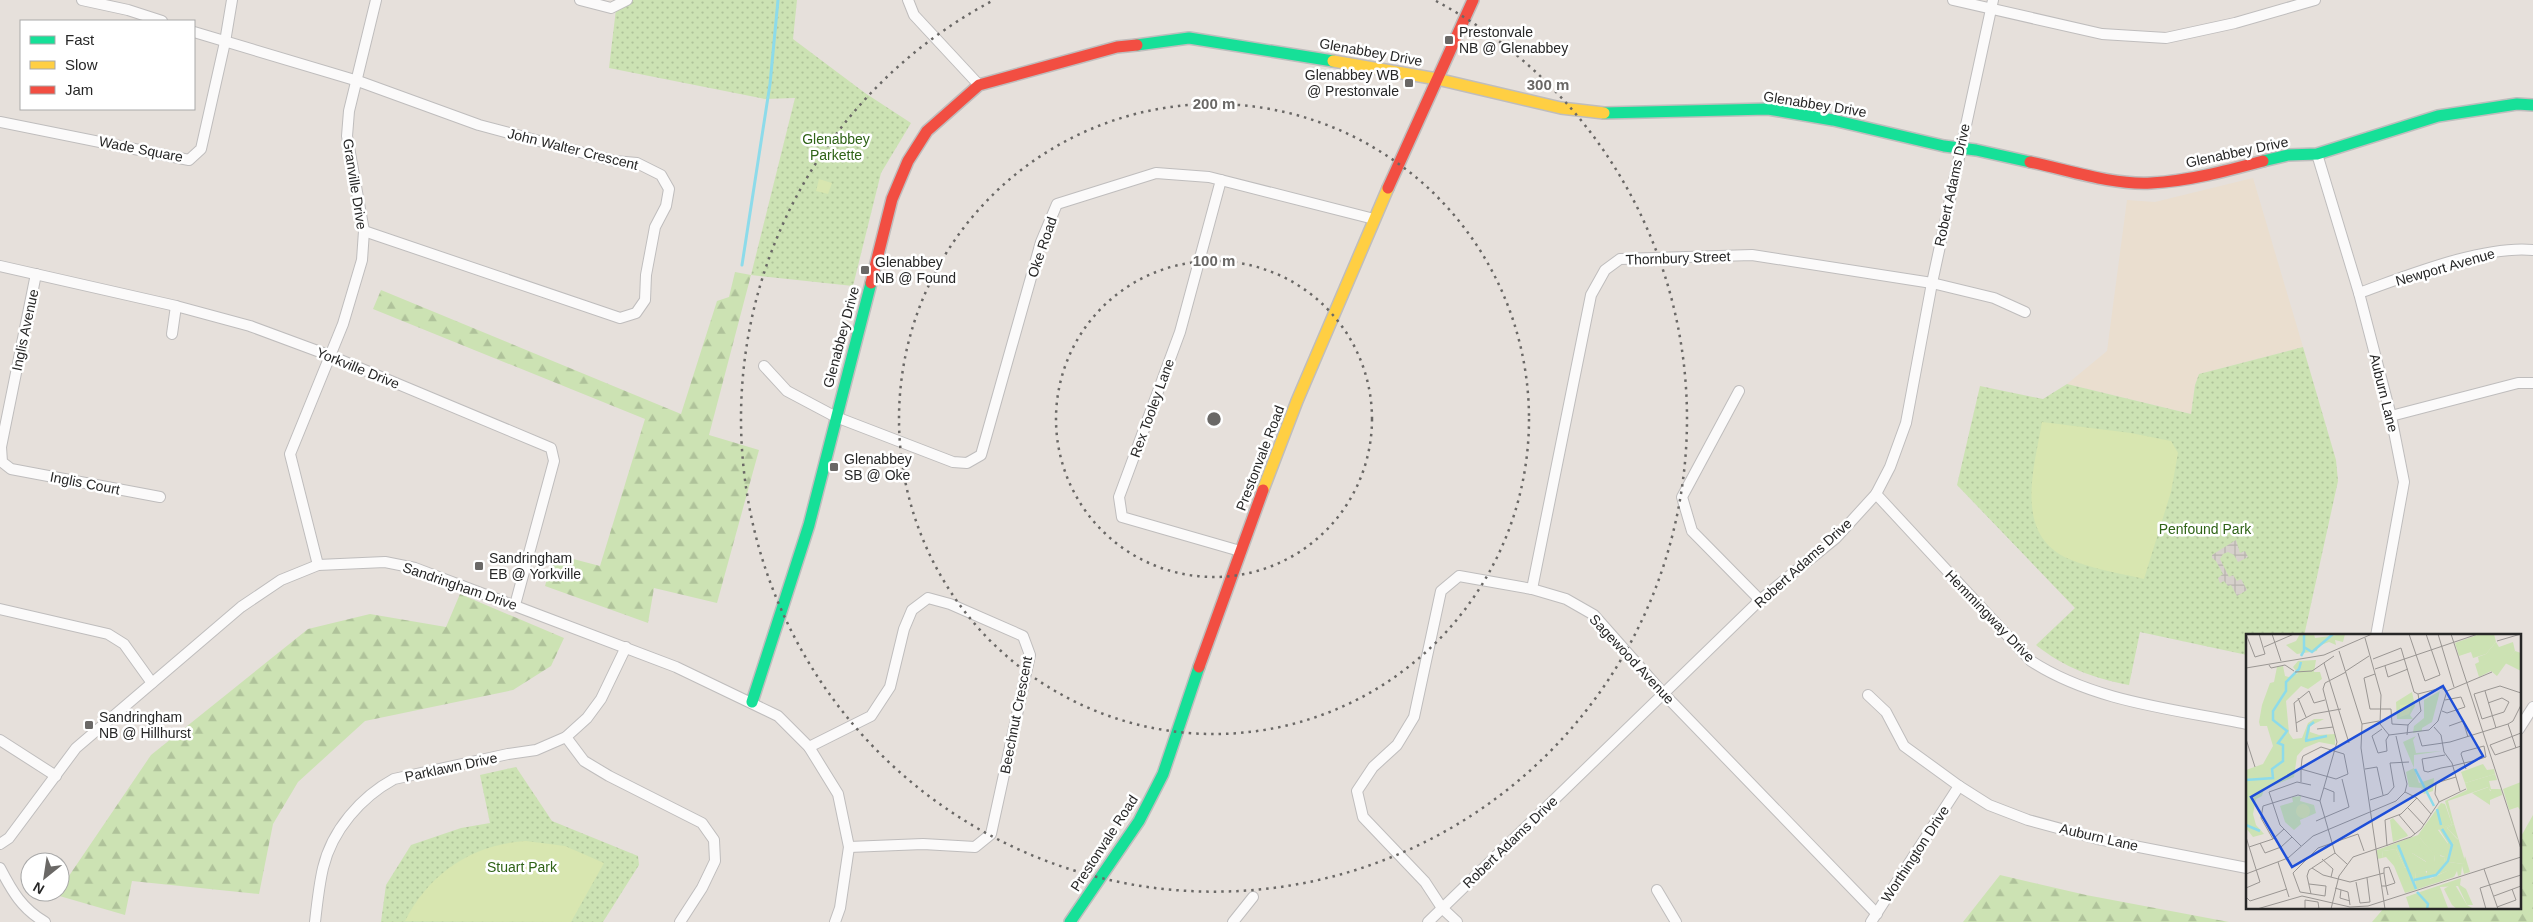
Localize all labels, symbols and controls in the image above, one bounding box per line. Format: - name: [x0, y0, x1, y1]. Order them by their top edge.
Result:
- legend: [20, 20, 195, 110]
- place label: Prestonvale NB @ Glenabbey: [1459, 24, 1568, 56]
- text: Fast: [65, 31, 95, 48]
- marker: Prestonvale NB @ Glenabbey: [1443, 34, 1455, 46]
- street label: Glenabbey Drive: [1318, 35, 1424, 69]
- text: Slow: [65, 56, 98, 73]
- place label: Glenabbey WB @ Prestonvale: [1305, 67, 1399, 99]
- text: 300 m: [1527, 76, 1569, 93]
- marker: Glenabbey WB @ Prestonvale: [1403, 77, 1415, 89]
- text: Jam: [65, 81, 93, 98]
- street label: Glenabbey Drive: [1762, 88, 1868, 120]
- text: 200 m: [1193, 95, 1235, 112]
- street label: Robert Adams Drive: [1931, 122, 1973, 248]
- street label: John Walter Crescent: [506, 125, 640, 173]
- park label: Glenabbey Parkette: [802, 131, 870, 163]
- street label: Wade Square: [98, 133, 184, 165]
- street label: Glenabbey Drive: [2184, 133, 2290, 171]
- street label: Granville Drive: [340, 137, 370, 231]
- street label: Oke Road: [1024, 215, 1060, 279]
- street label: Newport Avenue: [2394, 245, 2497, 289]
- street label: Thornbury Street: [1625, 248, 1731, 268]
- text: 100 m: [1193, 252, 1235, 269]
- place label: Glenabbey NB @ Found: [875, 254, 956, 286]
- marker: Glenabbey NB @ Found: [859, 264, 871, 276]
- street label: Glenabbey Drive: [820, 284, 862, 389]
- street label: Inglis Avenue: [9, 288, 42, 372]
- street label: Yorkville Drive: [314, 344, 402, 392]
- street label: Auburn Lane: [2367, 352, 2402, 434]
- street label: Rex Tooley Lane: [1127, 356, 1177, 460]
- street label: Prestonvale Road: [1233, 403, 1287, 513]
- centre of rings: [1205, 410, 1223, 428]
- place label: Glenabbey SB @ Oke: [844, 451, 912, 483]
- marker: Glenabbey SB @ Oke: [828, 461, 840, 473]
- street label: Inglis Court: [49, 468, 121, 498]
- street label: Robert Adams Drive: [1751, 515, 1855, 611]
- park label: Penfound Park: [2159, 521, 2252, 537]
- place label: Sandringham EB @ Yorkville: [489, 550, 581, 582]
- street label: Sandringham Drive: [401, 559, 519, 613]
- marker: Sandringham EB @ Yorkville: [473, 560, 485, 572]
- street label: Hemmingway Drive: [1942, 567, 2038, 665]
- street label: Sagewood Avenue: [1586, 611, 1678, 707]
- inset map: [2246, 634, 2520, 910]
- street label: Beechnut Crescent: [997, 655, 1035, 775]
- place label: Sandringham NB @ Hillhurst: [99, 709, 191, 741]
- marker: Sandringham NB @ Hillhurst: [83, 719, 95, 731]
- street label: Parklawn Drive: [403, 749, 499, 785]
- street label: Prestonvale Road: [1067, 792, 1141, 894]
- street label: Robert Adams Drive: [1459, 793, 1561, 891]
- street label: Worthington Drive: [1878, 803, 1952, 905]
- street label: Auburn Lane: [2058, 820, 2140, 854]
- north arrow: [20, 852, 70, 902]
- park label: Stuart Park: [487, 859, 558, 875]
- text: N: [30, 879, 47, 898]

